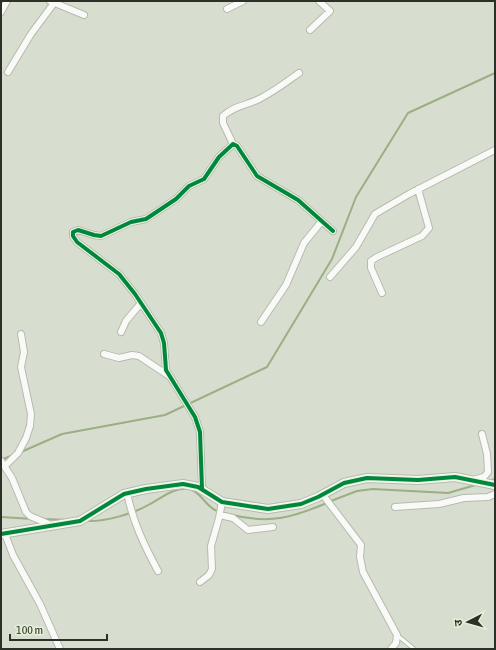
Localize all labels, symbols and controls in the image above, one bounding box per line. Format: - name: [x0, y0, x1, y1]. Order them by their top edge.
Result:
- north arrow: [448, 602, 488, 642]
- scale bar: [10, 616, 107, 642]
- text: उ: [452, 619, 464, 627]
- text: 100 m: [16, 623, 43, 637]

